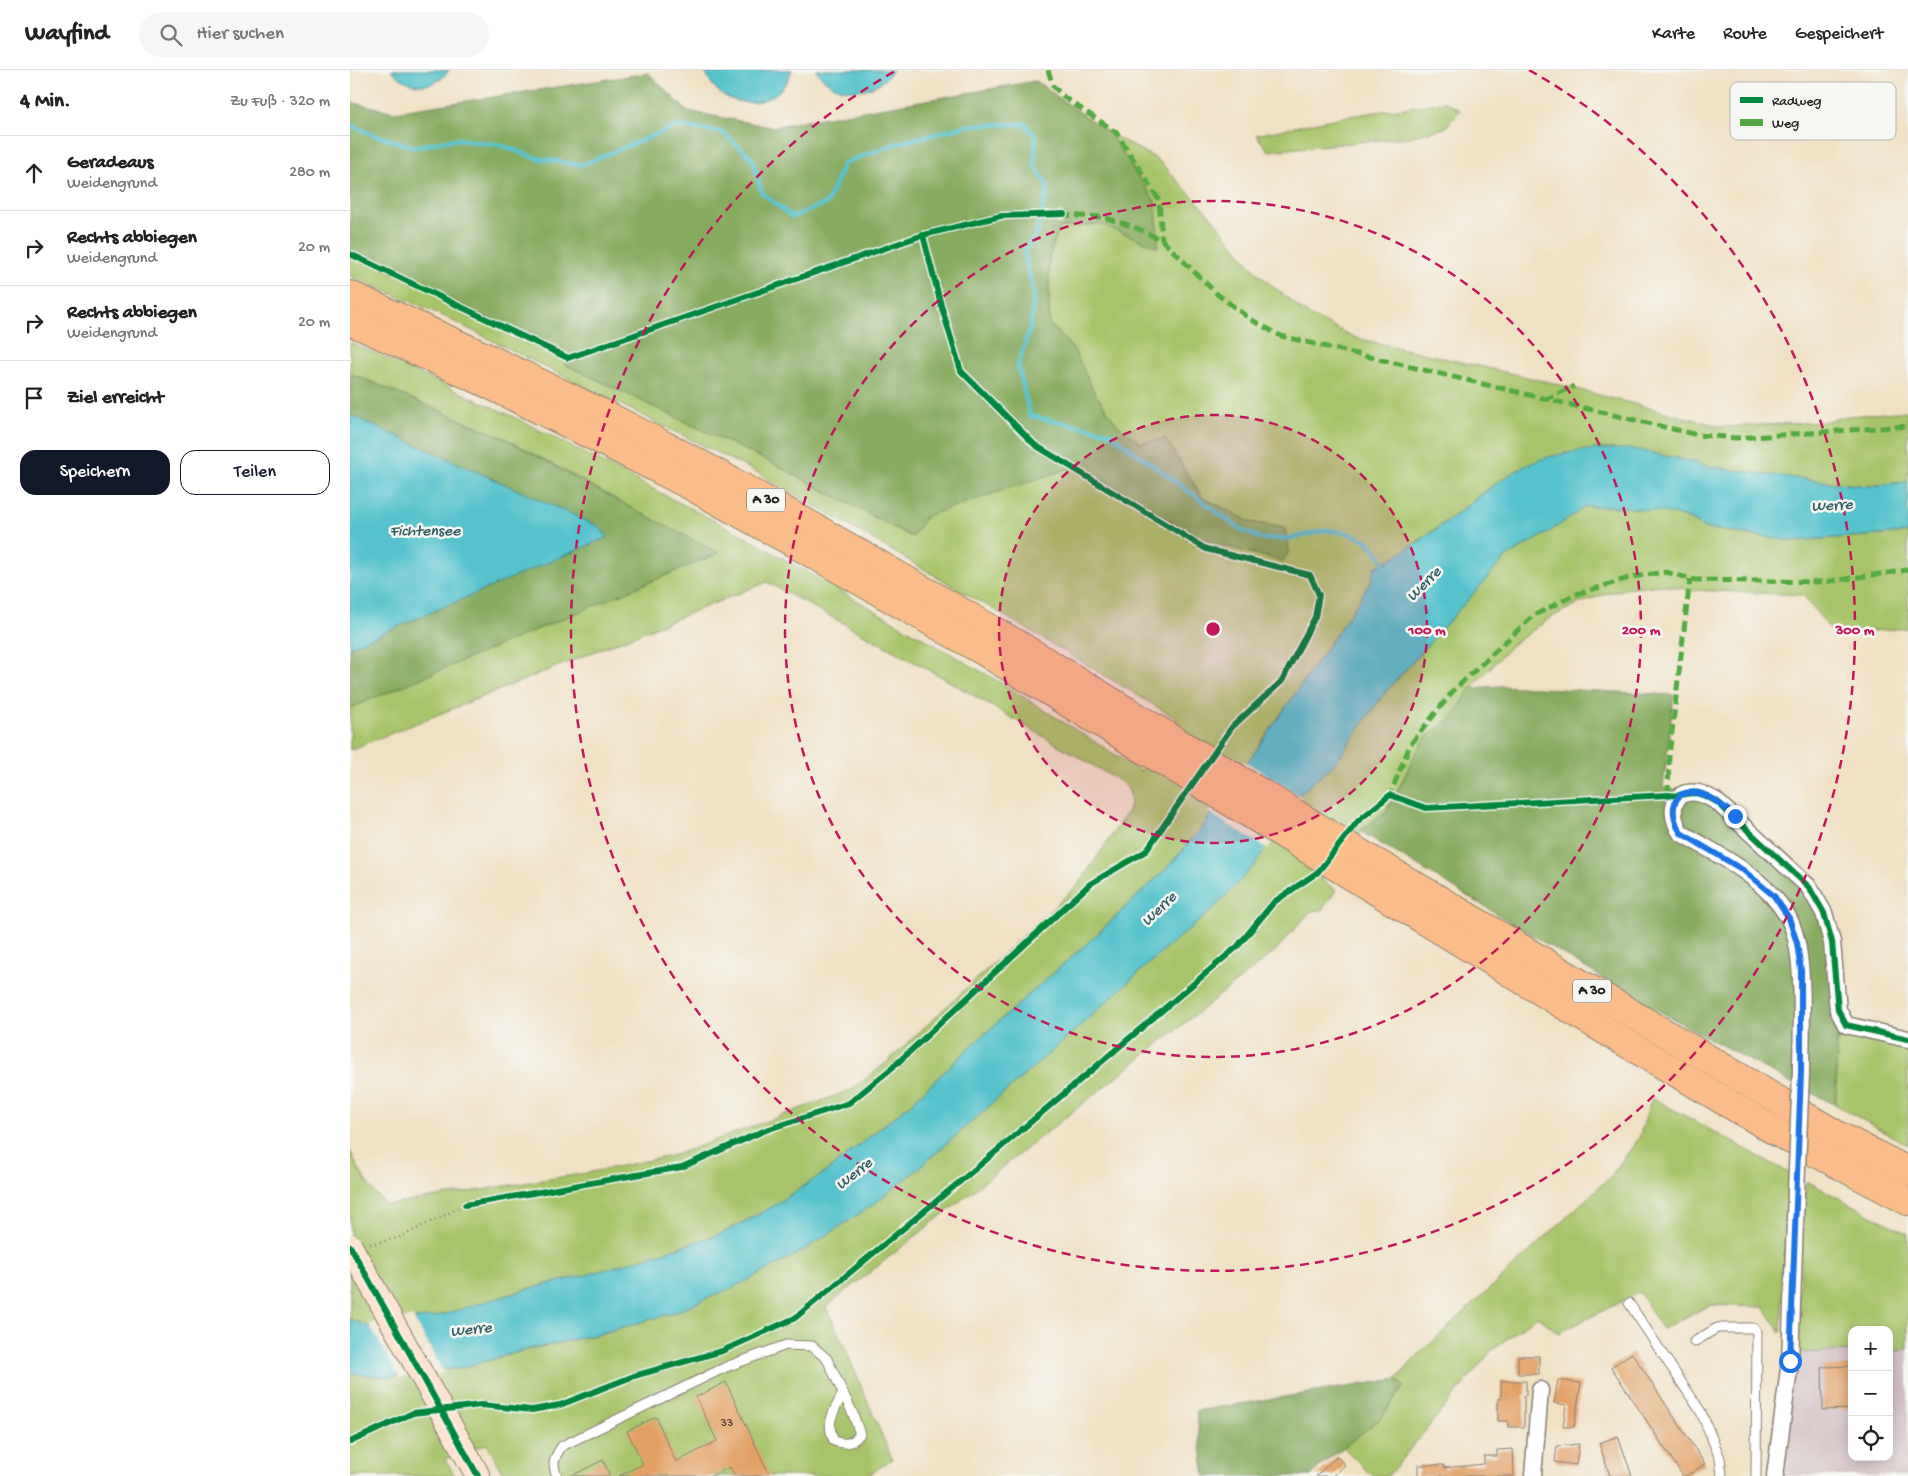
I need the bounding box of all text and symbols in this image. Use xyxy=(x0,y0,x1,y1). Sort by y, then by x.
search box xyxy=(139,12,489,57)
text: Wayfind xyxy=(25,20,109,49)
icon: search xyxy=(157,21,185,49)
text: Hier suchen xyxy=(197,23,284,46)
text: Karte xyxy=(1652,24,1695,45)
text: Route xyxy=(1723,24,1767,45)
text: Gespeichert xyxy=(1795,24,1883,45)
legend xyxy=(1730,82,1896,140)
text: 4 Min. xyxy=(20,90,71,115)
text: Zu Fuß · 320 m xyxy=(230,93,330,112)
text: Radweg xyxy=(1772,94,1821,111)
text: Weg xyxy=(1772,116,1799,133)
text: Geradeaus xyxy=(67,152,153,175)
icon: ahead xyxy=(20,159,48,187)
text: 280 m xyxy=(289,164,330,183)
text: Weidengrund xyxy=(67,175,157,194)
text: Rechts abbiegen xyxy=(67,227,197,250)
icon: right xyxy=(20,234,48,262)
text: 20 m xyxy=(298,239,330,258)
text: Weidengrund xyxy=(67,250,157,269)
text: Rechts abbiegen xyxy=(67,302,197,325)
icon: right xyxy=(20,309,48,337)
text: 20 m xyxy=(298,314,330,333)
text: Weidengrund xyxy=(67,325,157,344)
icon: arrive xyxy=(20,384,48,412)
text: Ziel erreicht xyxy=(67,387,164,410)
button: Speichern xyxy=(20,450,170,495)
button: Teilen xyxy=(180,450,330,495)
road number: A 30 xyxy=(747,488,785,512)
water label: Werre xyxy=(1811,496,1854,518)
water label: Fichtensee xyxy=(390,523,461,542)
water label: Werre xyxy=(1404,563,1447,606)
centre of rings xyxy=(1204,620,1222,638)
text: 100 m xyxy=(1407,622,1446,640)
text: 200 m xyxy=(1622,622,1661,640)
text: 300 m xyxy=(1834,622,1875,640)
route end xyxy=(1724,805,1747,828)
water label: Werre xyxy=(1138,888,1182,931)
road number: A 30 xyxy=(1573,979,1611,1002)
water label: Werre xyxy=(833,1154,878,1195)
water label: Werre xyxy=(449,1319,493,1343)
map controls xyxy=(1848,1326,1893,1461)
button: + xyxy=(1848,1326,1893,1371)
route start xyxy=(1779,1350,1802,1373)
button: − xyxy=(1848,1371,1893,1416)
button: locate xyxy=(1848,1416,1893,1461)
house number: 33 xyxy=(720,1417,733,1431)

